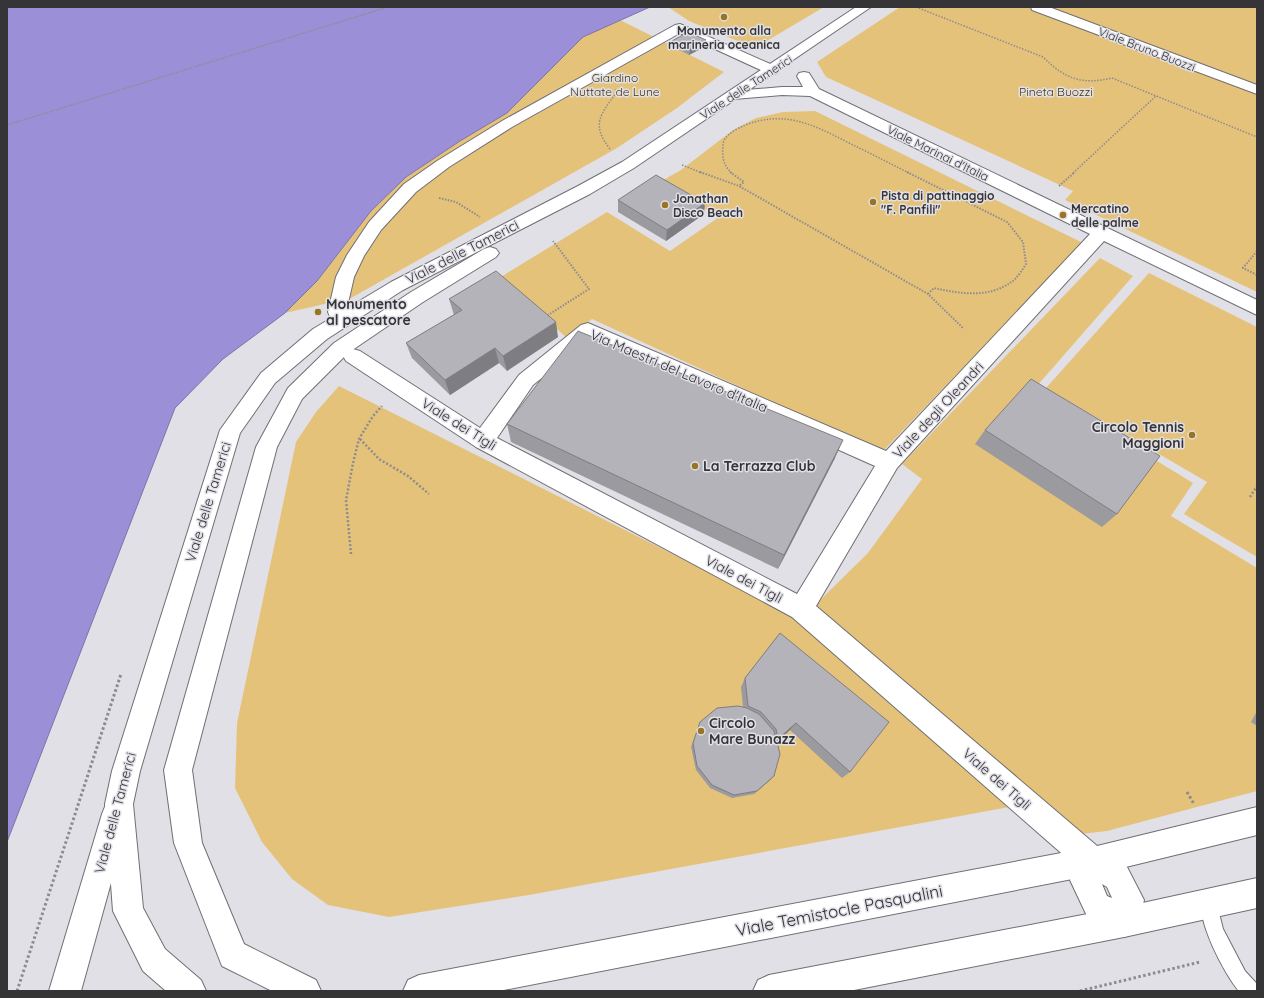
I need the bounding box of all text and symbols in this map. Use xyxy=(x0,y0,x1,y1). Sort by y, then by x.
marker: Monumento alla marineria oceanica xyxy=(719,12,729,22)
place label: Monumento alla marineria oceanica xyxy=(668,23,780,52)
street label: Viale Bruno Buozzi xyxy=(1096,24,1198,74)
street label: Viale delle Tamerici xyxy=(697,52,795,122)
park label: Giardino Nuttate de Lune xyxy=(570,70,660,99)
park label: Pineta Buozzi xyxy=(1019,84,1093,99)
street label: Viale Marinai d'Italia xyxy=(885,122,991,184)
place label: Pista di pattinaggio "F. Panfili" xyxy=(881,188,995,217)
place label: Jonathan Disco Beach xyxy=(673,191,743,220)
marker: Pista di pattinaggio "F. Panfili" xyxy=(868,197,878,207)
marker: Jonathan Disco Beach xyxy=(660,200,670,210)
place label: Mercatino delle palme xyxy=(1071,201,1139,230)
marker: Mercatino delle palme xyxy=(1058,210,1068,220)
street label: Viale delle Tamerici xyxy=(402,216,522,288)
place label: Monumento al pescatore xyxy=(326,295,411,329)
marker: Monumento al pescatore xyxy=(313,307,323,317)
street label: Via Maestri del Lavoro d'Italia xyxy=(588,325,770,417)
street label: Viale degli Oleandri xyxy=(888,358,988,462)
street label: Viale dei Tigli xyxy=(418,394,500,454)
place label: Circolo Tennis Maggioni xyxy=(1092,418,1184,452)
marker: Circolo Tennis Maggioni xyxy=(1187,430,1197,440)
street label: Viale delle Tamerici xyxy=(181,440,235,564)
place label: La Terrazza Club xyxy=(703,457,816,475)
marker: La Terrazza Club xyxy=(690,461,700,471)
street label: Viale dei Tigli xyxy=(702,551,786,607)
place label: Circolo Mare Bunazz xyxy=(709,714,796,748)
marker: Circolo Mare Bunazz xyxy=(696,726,706,736)
street label: Viale dei Tigli xyxy=(959,744,1035,814)
street label: Viale delle Tamerici xyxy=(90,750,140,876)
street label: Viale Temistocle Pasqualini xyxy=(734,880,944,940)

